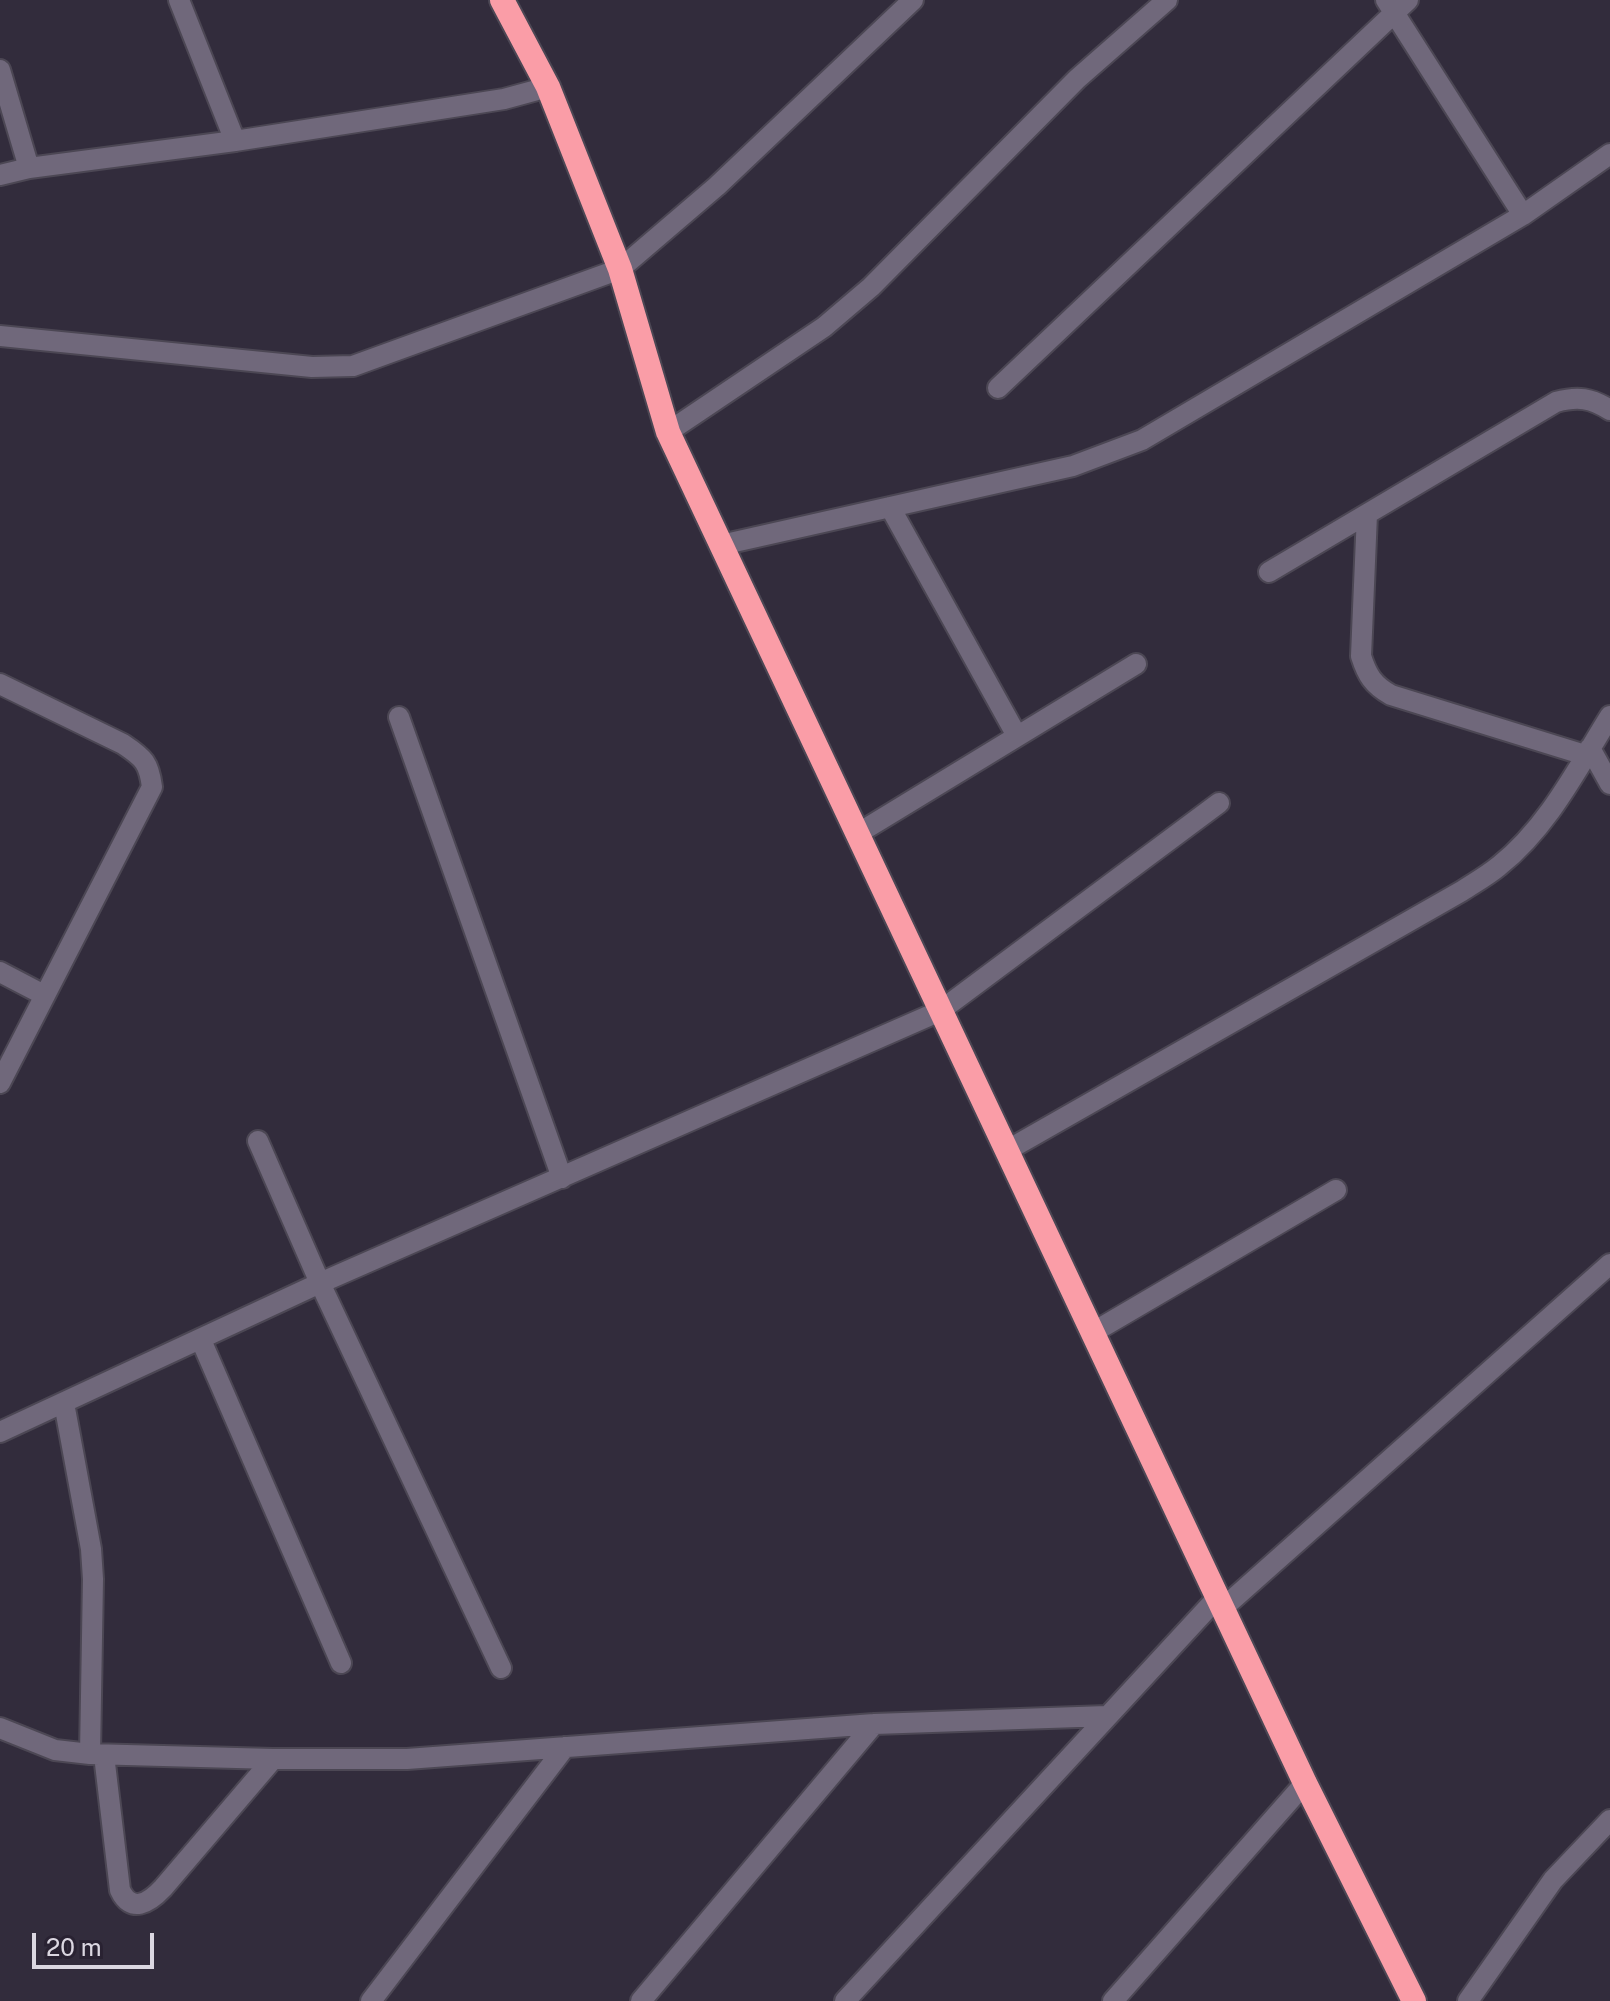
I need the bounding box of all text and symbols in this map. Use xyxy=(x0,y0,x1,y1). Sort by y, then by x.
scale bar xyxy=(36,1917,158,1967)
text: 20 m xyxy=(46,1933,102,1961)

